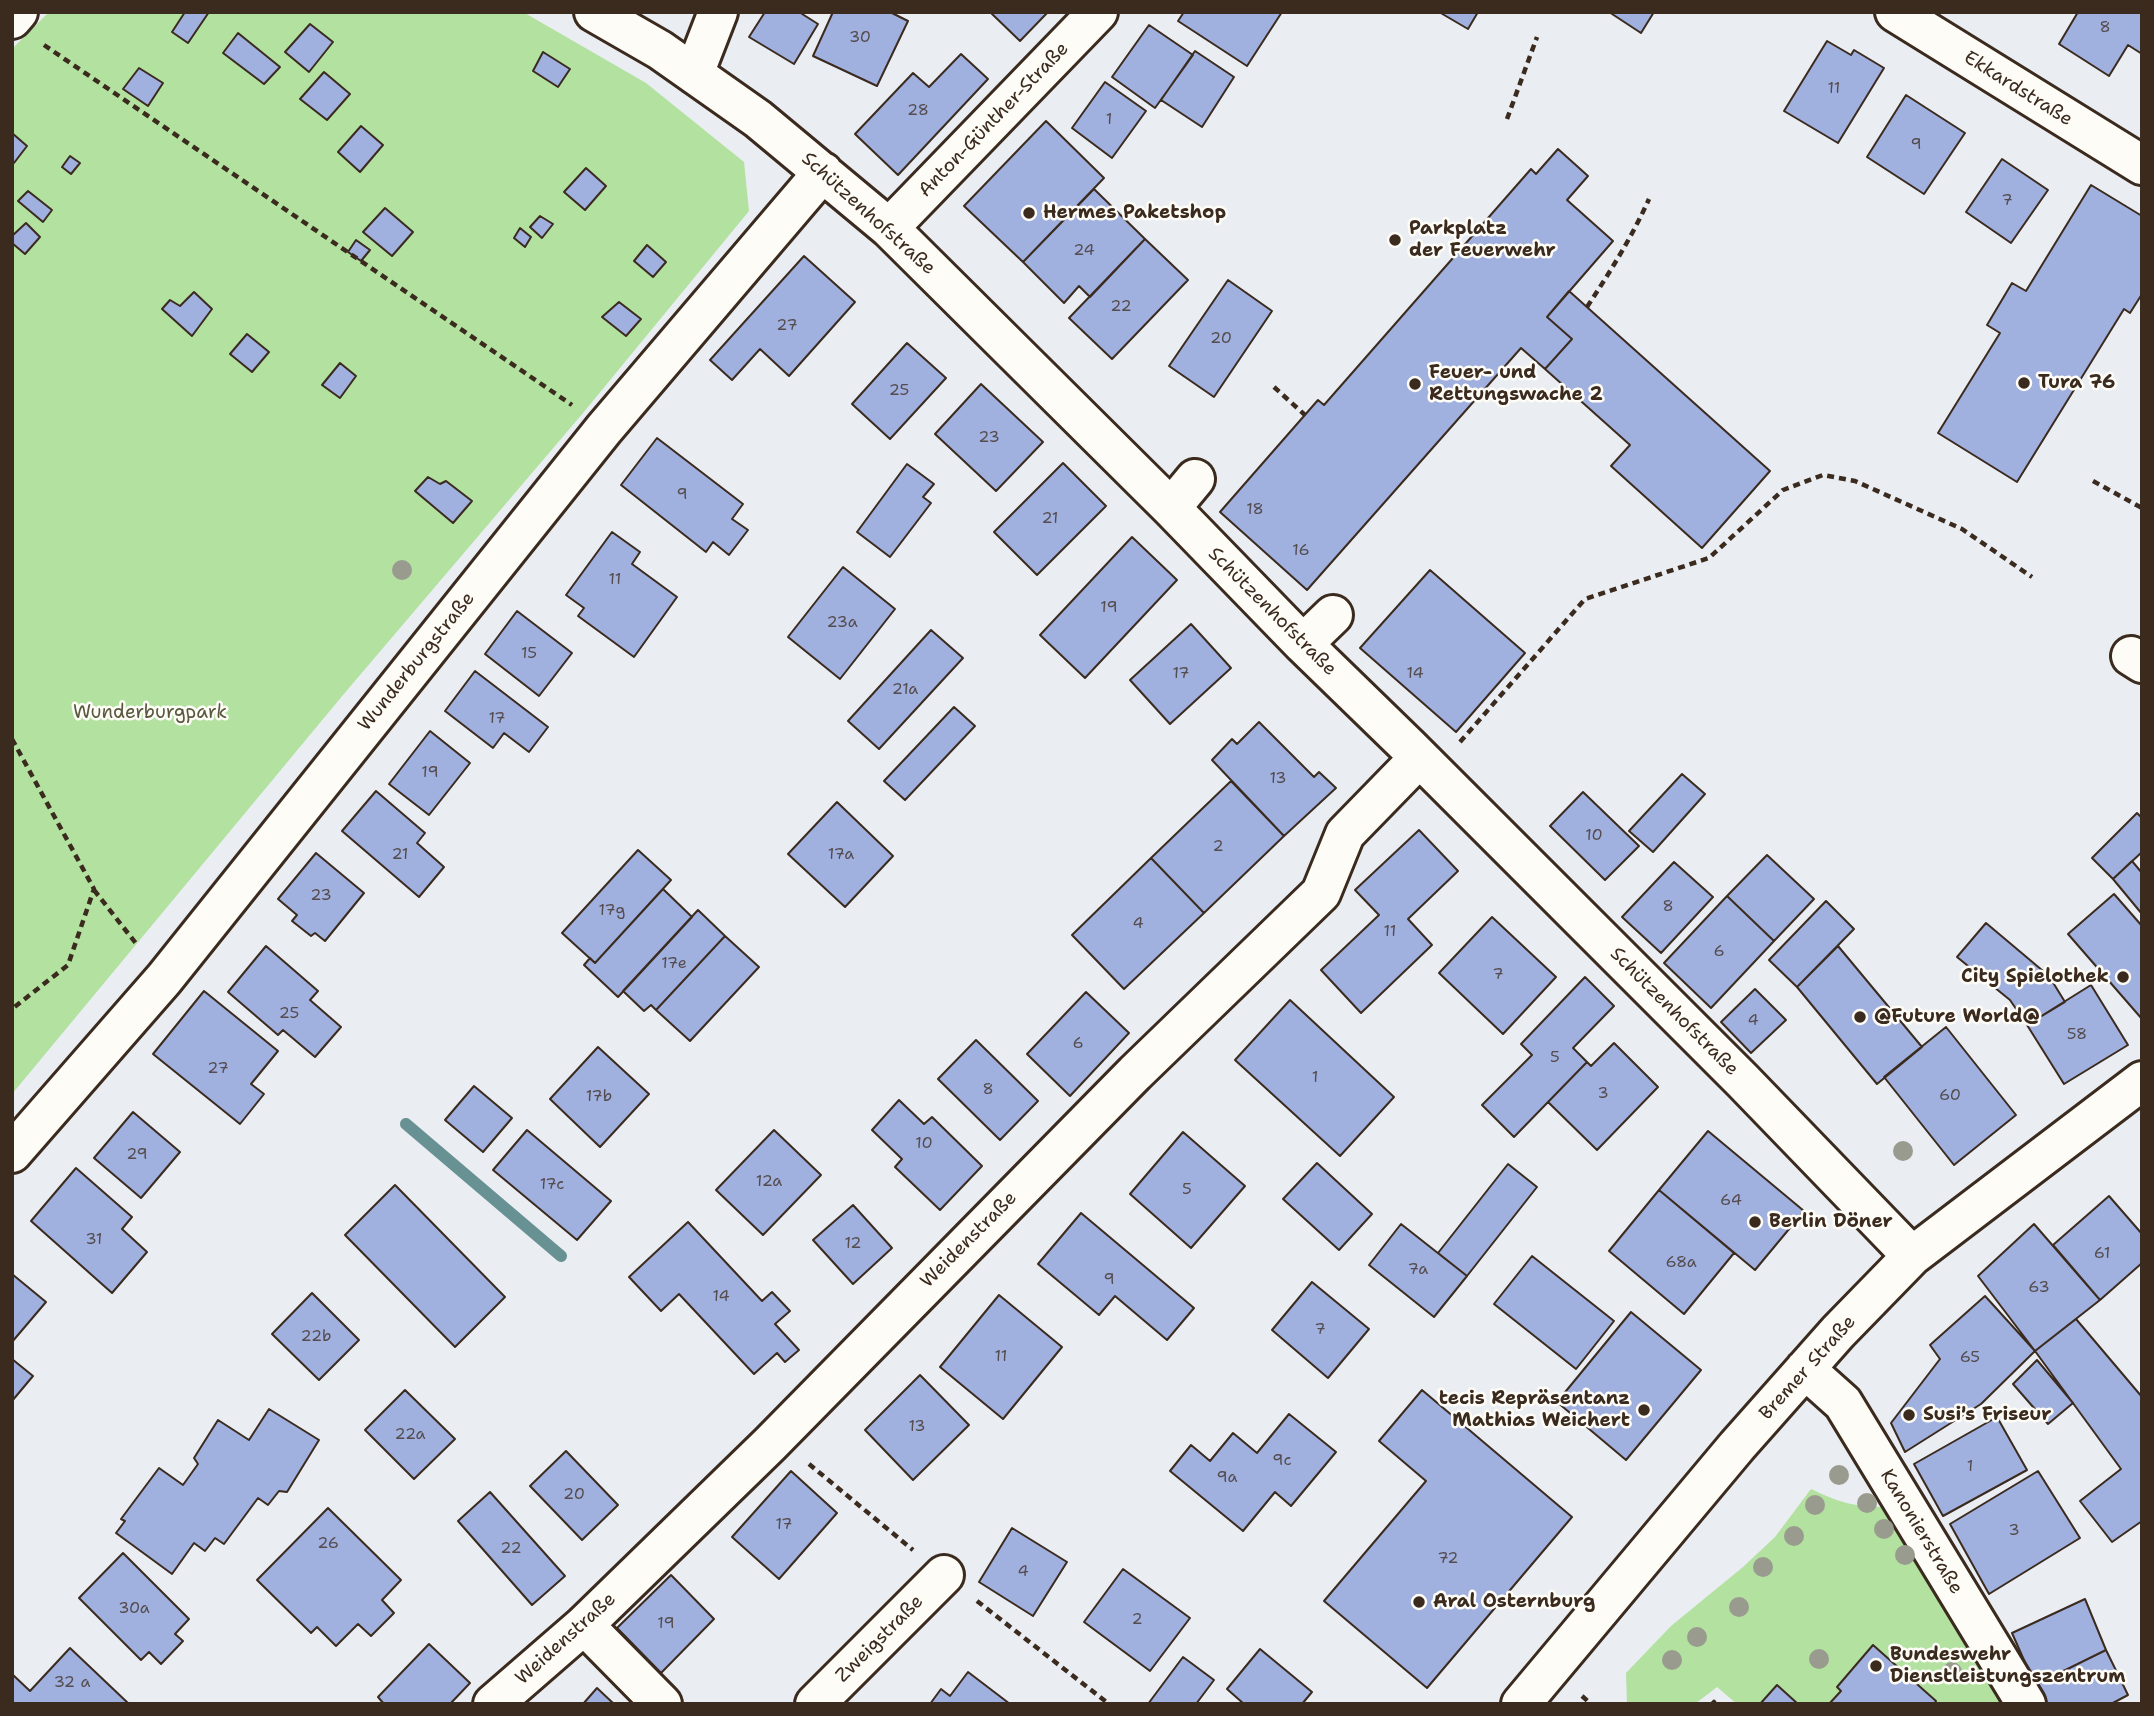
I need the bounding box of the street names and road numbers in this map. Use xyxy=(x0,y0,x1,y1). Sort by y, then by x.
street label: Anton-Günther-Straße xyxy=(914,38,1074,202)
street label: Ekkardstraße xyxy=(1959,47,2077,131)
street label: Schützenhofstraße xyxy=(796,148,940,280)
street label: Schützenhofstraße xyxy=(1203,543,1341,681)
street label: Wunderburgstraße xyxy=(354,588,480,736)
street label: Schützenhofstraße xyxy=(1605,943,1743,1081)
street label: Weidenstraße xyxy=(916,1187,1022,1293)
street label: Bremer Straße xyxy=(1755,1311,1861,1425)
street label: Kanonierstraße xyxy=(1875,1465,1967,1599)
street label: Weidenstraße xyxy=(511,1588,621,1690)
street label: Zweigstraße xyxy=(831,1590,929,1688)

